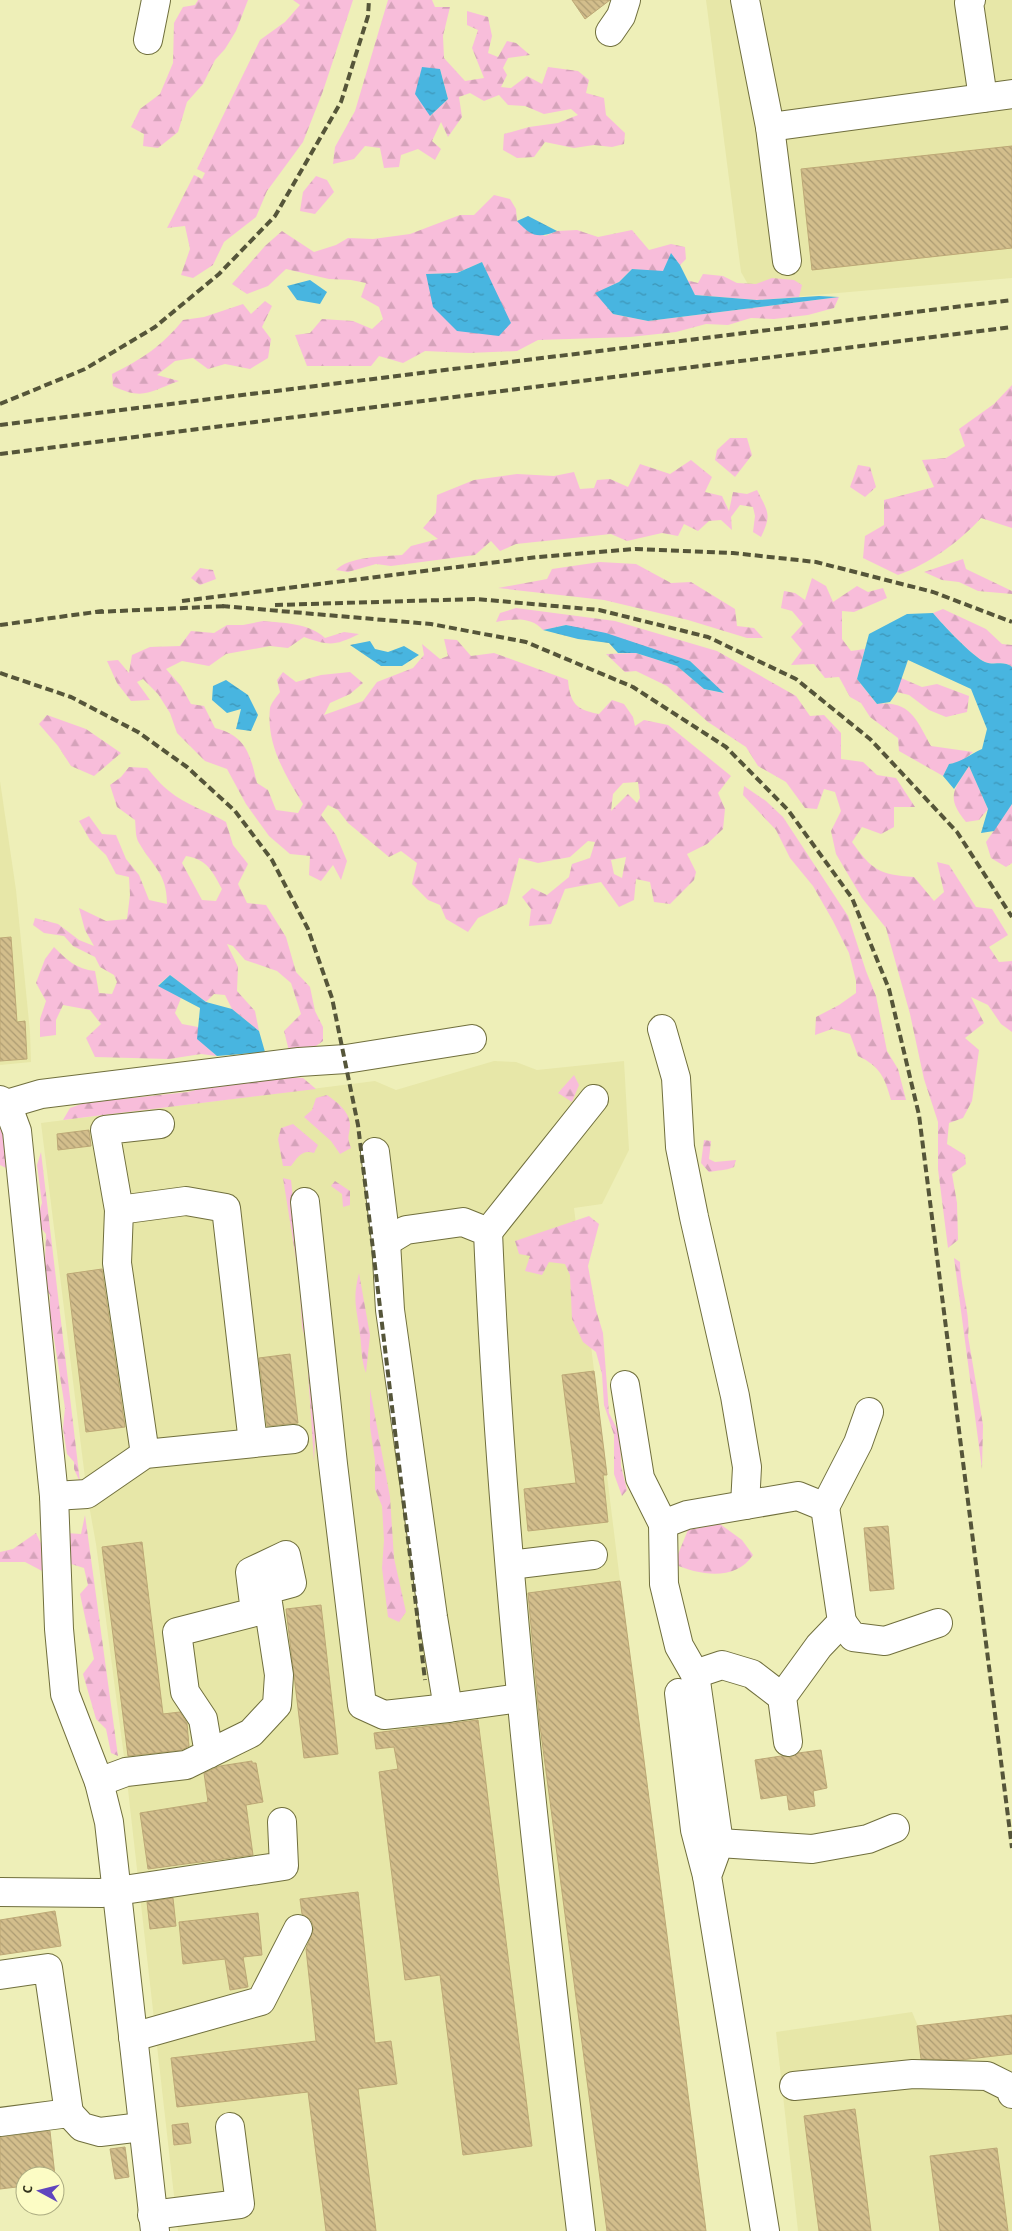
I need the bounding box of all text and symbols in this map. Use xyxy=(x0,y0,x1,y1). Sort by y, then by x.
north arrow xyxy=(15,2166,65,2216)
text: С xyxy=(21,2185,36,2194)

